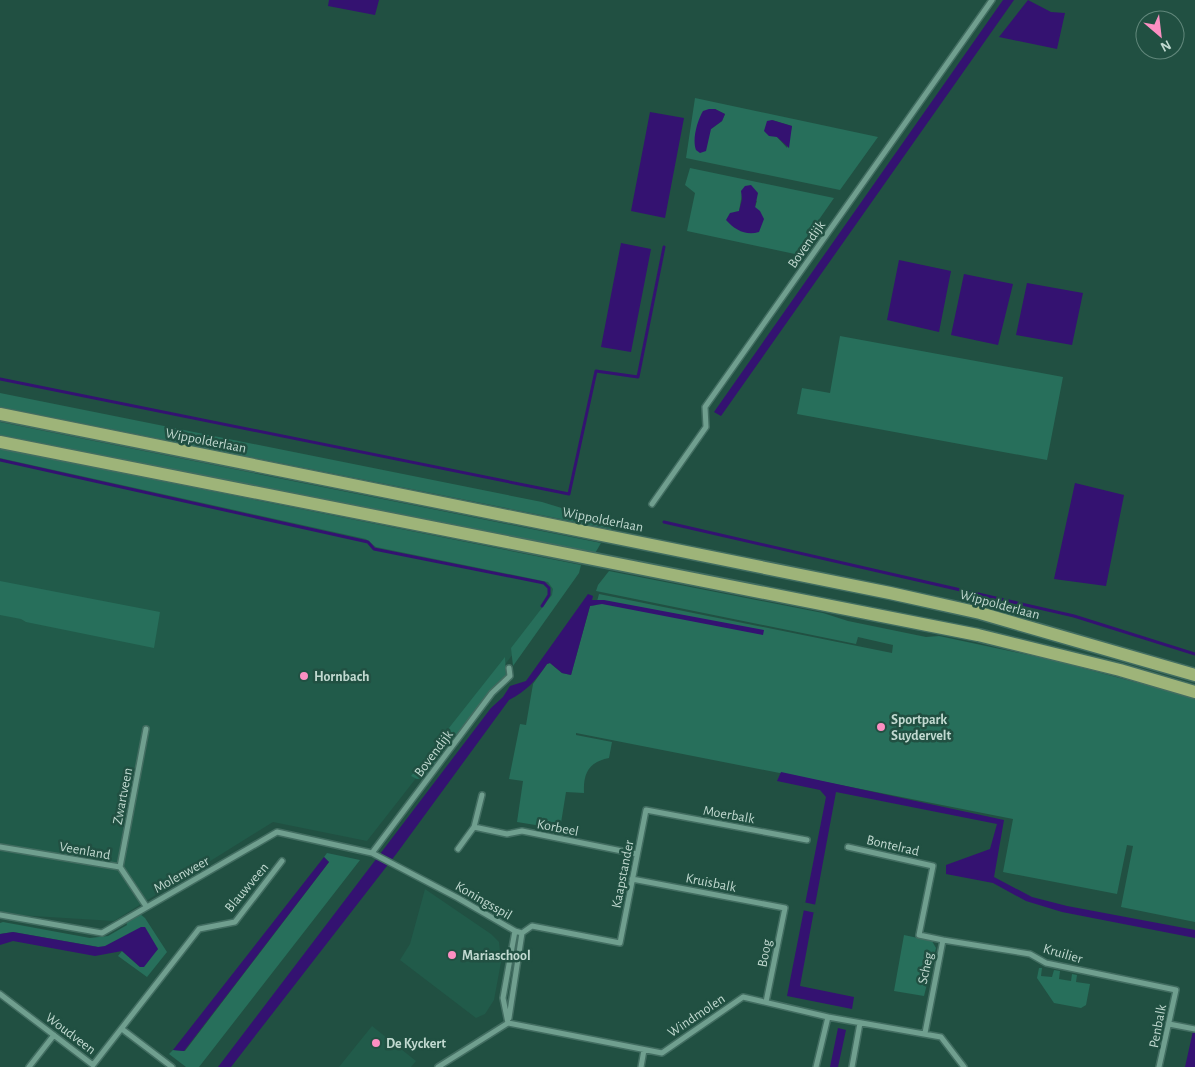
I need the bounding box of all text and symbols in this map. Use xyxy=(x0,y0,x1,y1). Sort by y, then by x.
north arrow xyxy=(1135,10,1185,60)
text: N xyxy=(1158,37,1173,54)
street label: Bovendijk xyxy=(786,218,828,271)
street label: Wippolderlaan xyxy=(164,426,247,456)
street label: Wippolderlaan xyxy=(561,505,644,535)
street label: Wippolderlaan xyxy=(958,588,1041,622)
marker: Hornbach xyxy=(298,670,310,682)
place label: Hornbach xyxy=(314,670,369,684)
place label: Sportpark Suydervelt xyxy=(891,713,951,743)
marker: Sportpark Suydervelt xyxy=(875,721,887,733)
street label: Bovendijk xyxy=(412,727,456,779)
street label: Zwartveen xyxy=(111,767,135,826)
street label: Moerbalk xyxy=(702,804,756,827)
street label: Korbeel xyxy=(536,817,580,839)
street label: Bontelrad xyxy=(865,833,920,859)
street label: Kaapstander xyxy=(610,839,637,909)
street label: Veenland xyxy=(58,840,111,862)
street label: Molenweer xyxy=(151,854,212,896)
street label: Blauwveen xyxy=(222,860,271,915)
street label: Kruisbalk xyxy=(684,871,738,895)
street label: Koningsspil xyxy=(453,879,514,923)
street label: Boog xyxy=(755,938,775,968)
street label: Kruilier xyxy=(1041,942,1085,966)
marker: Mariaschool xyxy=(446,949,458,961)
place label: Mariaschool xyxy=(462,949,531,963)
street label: Scheg xyxy=(916,951,936,985)
street label: Windmolen xyxy=(665,992,728,1040)
street label: Penbalk xyxy=(1147,1003,1169,1049)
street label: Woudveen xyxy=(43,1010,98,1057)
marker: De Kyckert xyxy=(370,1037,382,1049)
place label: De Kyckert xyxy=(386,1037,446,1051)

